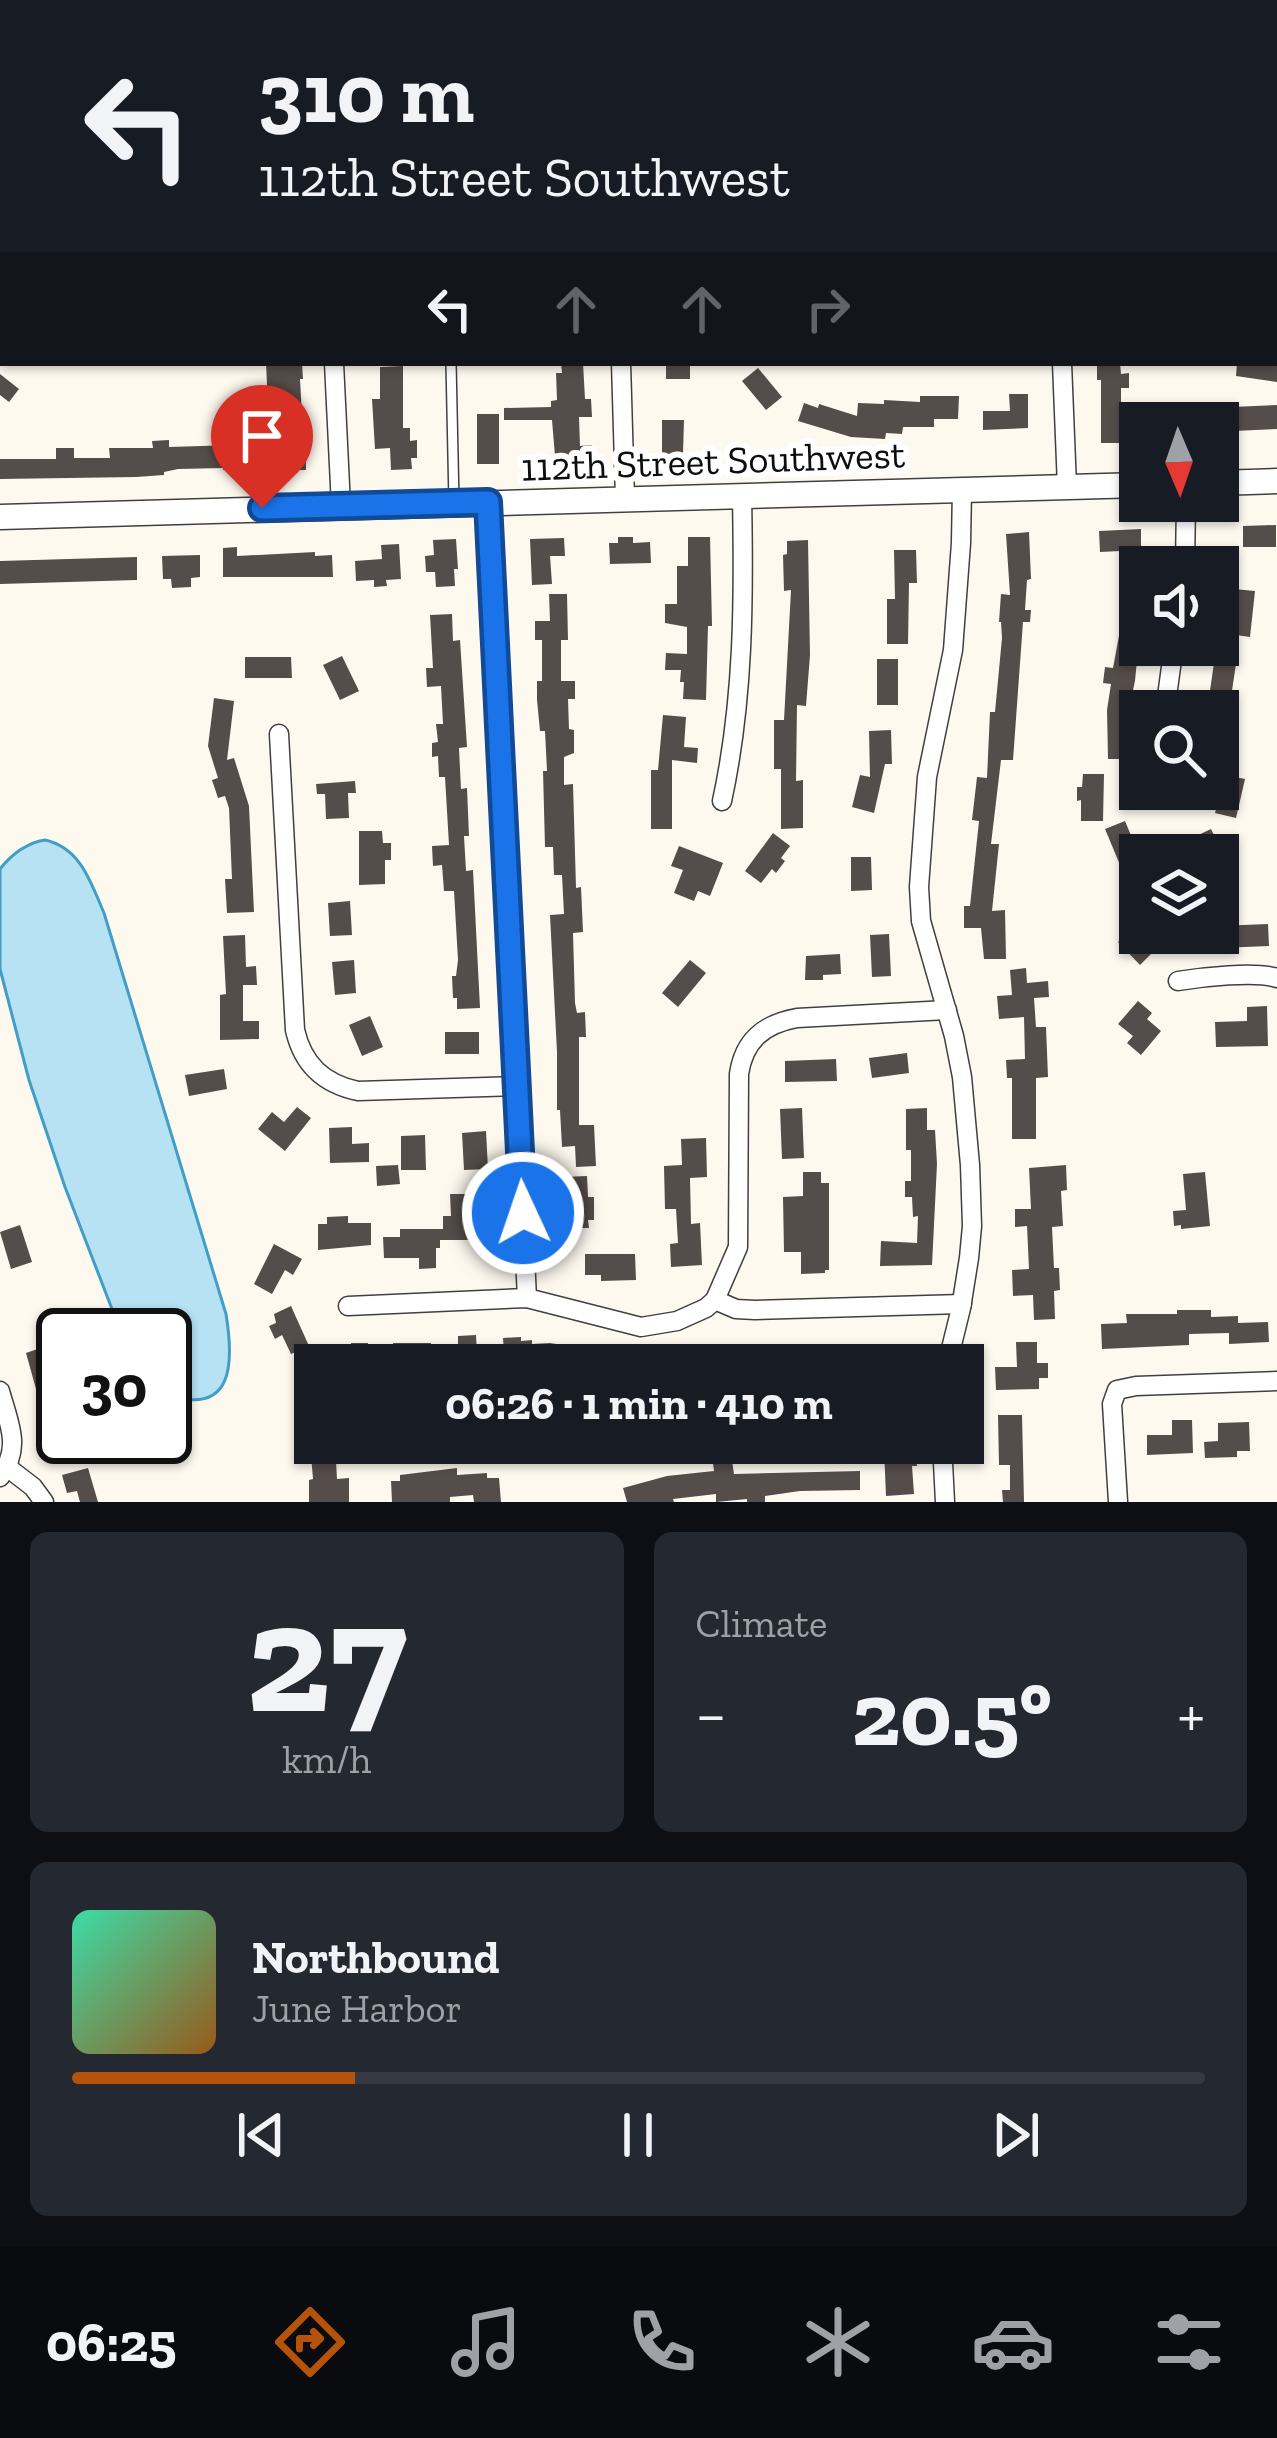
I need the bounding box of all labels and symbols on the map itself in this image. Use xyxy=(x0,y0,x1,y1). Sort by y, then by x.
pin xyxy=(211,385,313,508)
north arrow xyxy=(1119,402,1239,522)
street label: 112th Street Southwest xyxy=(520,430,906,491)
position arrow xyxy=(460,1150,586,1276)
speed limit sign: 30 xyxy=(36,1308,192,1464)

